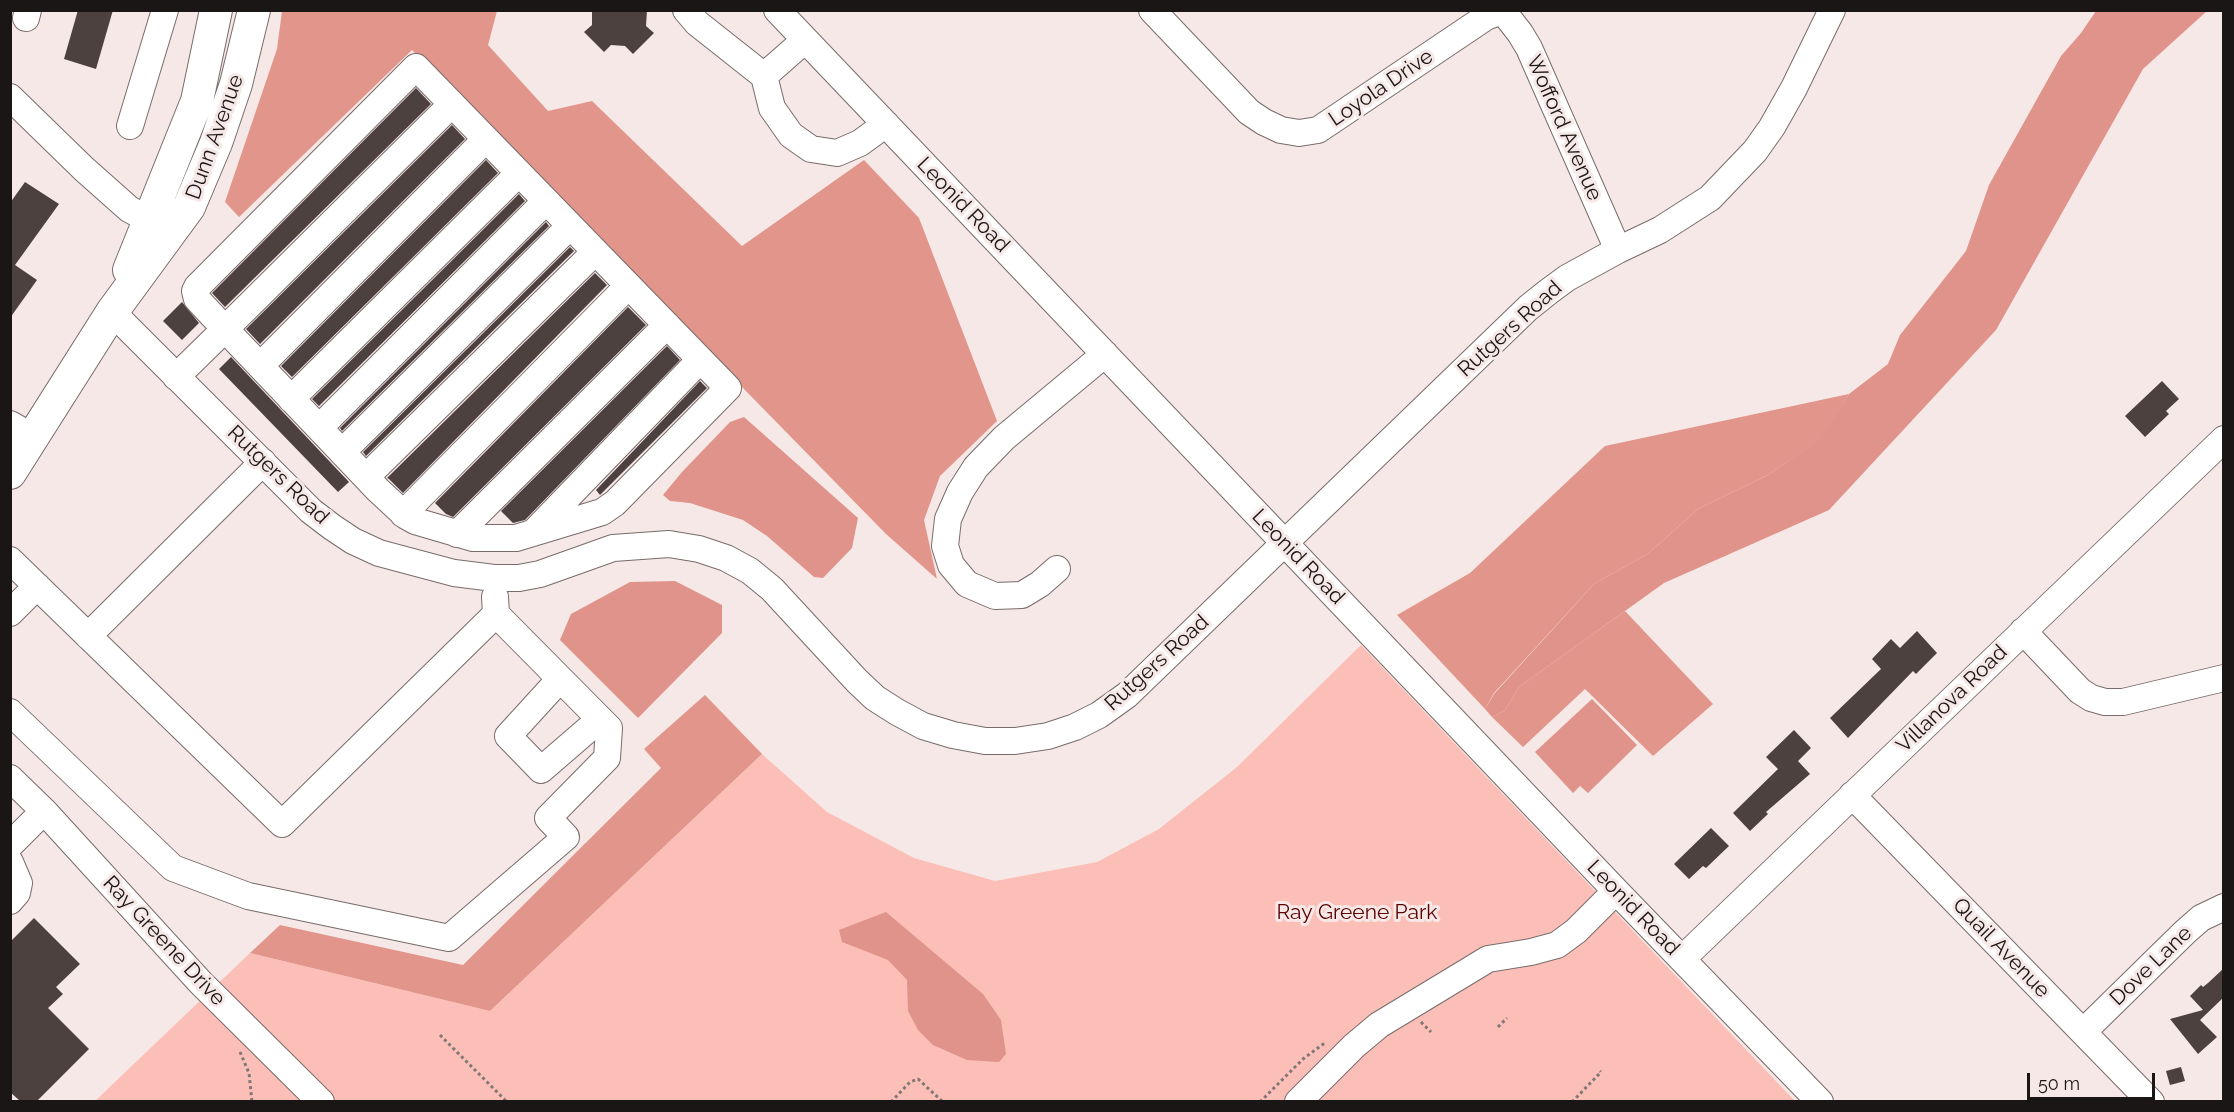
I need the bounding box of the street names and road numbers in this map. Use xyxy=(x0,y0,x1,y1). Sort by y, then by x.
street label: Loyola Drive xyxy=(1324,44,1438,132)
street label: Wofford Avenue xyxy=(1521,51,1607,205)
street label: Dunn Avenue xyxy=(181,71,249,203)
street label: Leonid Road xyxy=(911,152,1015,258)
street label: Rutgers Road xyxy=(1453,276,1567,382)
street label: Rutgers Road xyxy=(222,420,334,530)
street label: Leonid Road xyxy=(1246,504,1350,610)
street label: Rutgers Road xyxy=(1100,610,1214,716)
street label: Villanova Road xyxy=(1891,640,2013,758)
street label: Leonid Road xyxy=(1581,855,1685,961)
street label: Ray Greene Drive xyxy=(97,871,231,1011)
street label: Quail Avenue xyxy=(1947,893,2055,1003)
street label: Dove Lane xyxy=(2105,921,2197,1011)

